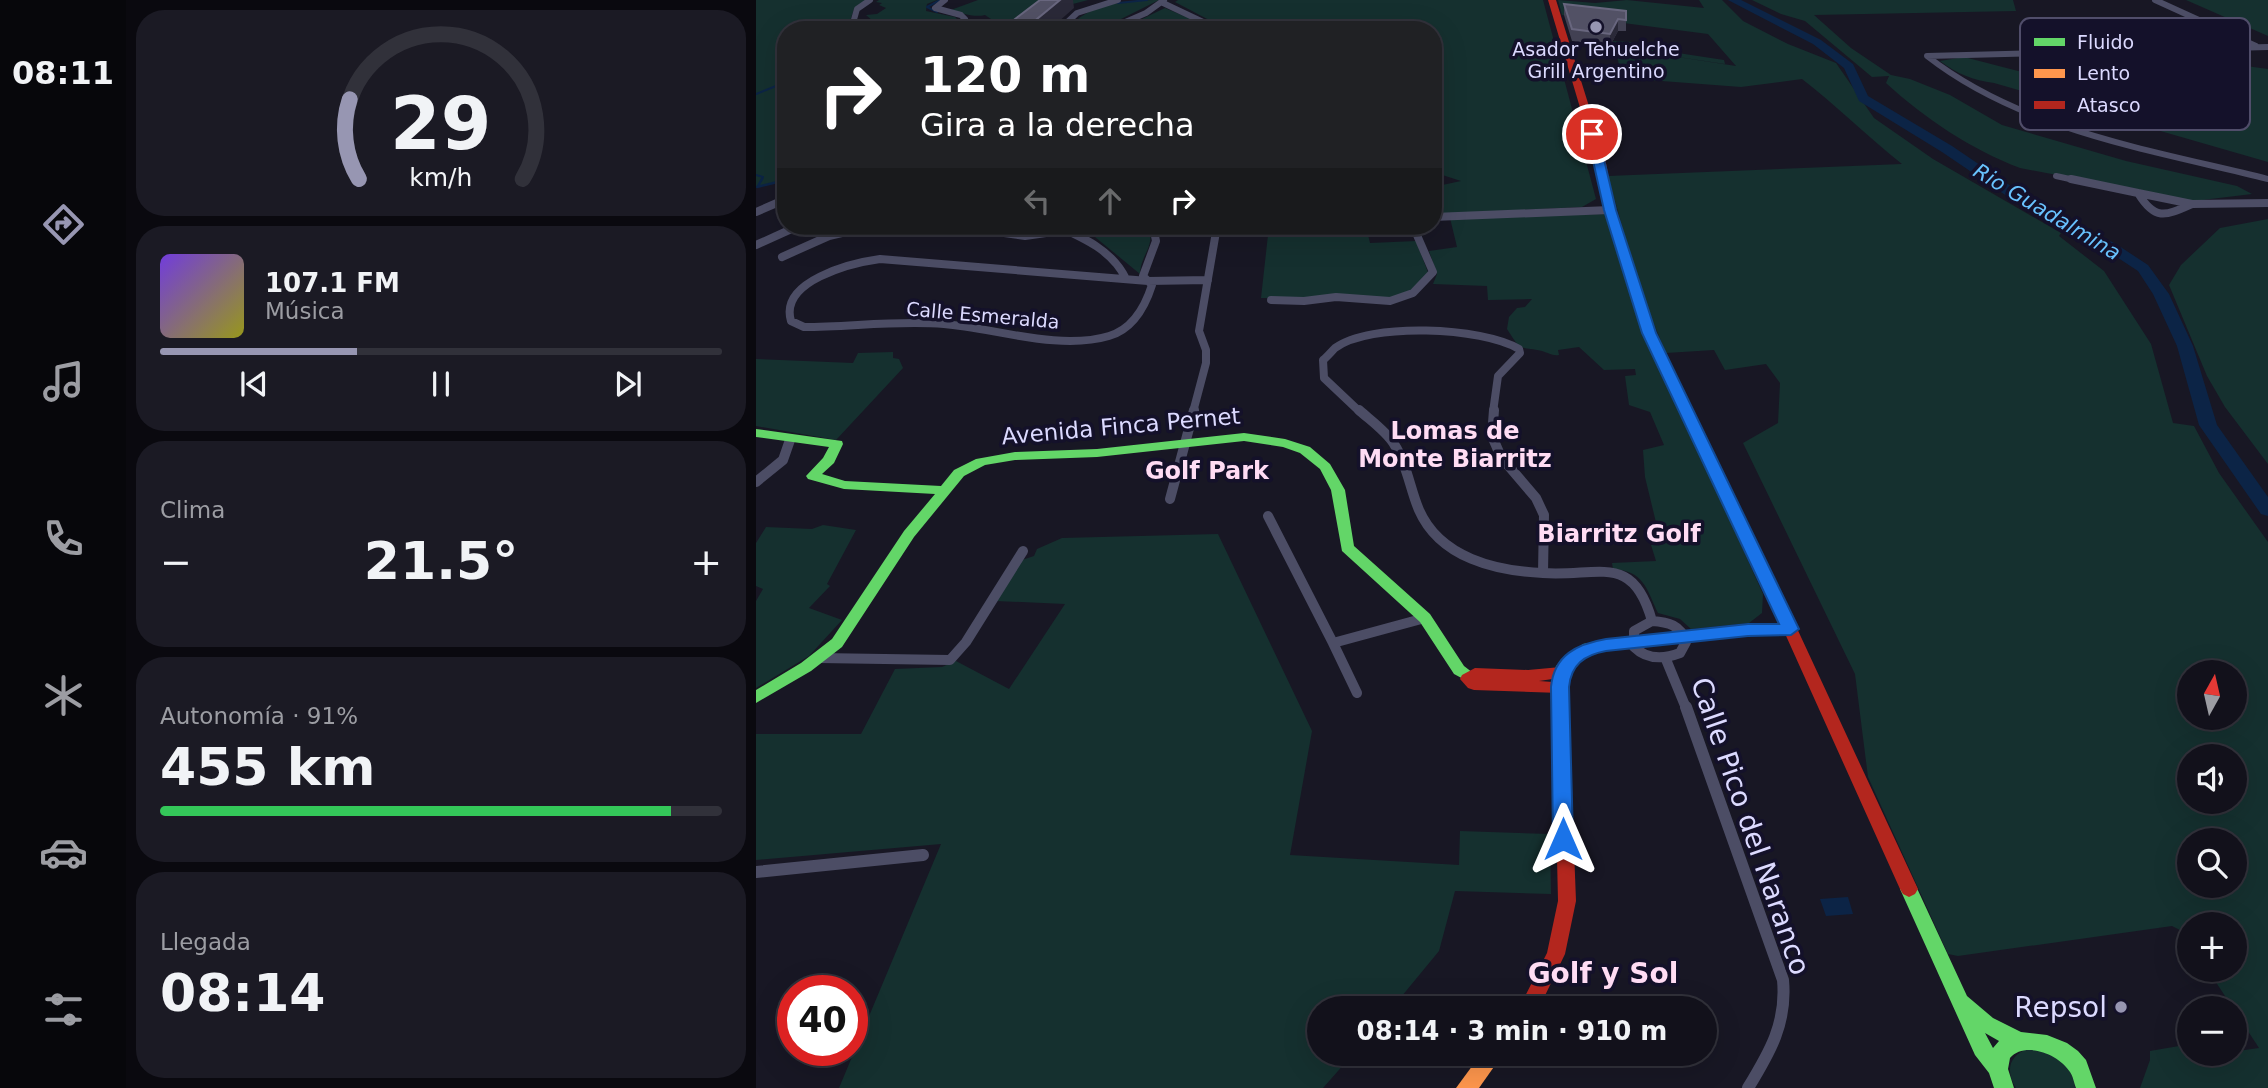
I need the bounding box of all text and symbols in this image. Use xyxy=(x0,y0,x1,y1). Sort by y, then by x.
legend xyxy=(2020,18,2250,130)
marker: Asador Tehuelche Grill Argentino xyxy=(1588,19,1604,35)
text: Fluido xyxy=(2077,31,2134,53)
place label: Asador Tehuelche Grill Argentino xyxy=(1512,38,1680,82)
text: 120 m xyxy=(920,47,1090,104)
icon: right xyxy=(805,49,896,140)
text: 08:11 xyxy=(12,54,114,92)
text: Lento xyxy=(2077,62,2130,84)
text: 29 xyxy=(390,81,492,166)
text: Atasco xyxy=(2077,94,2141,116)
pin xyxy=(1562,104,1622,164)
text: Gira a la derecha xyxy=(920,106,1195,144)
icon: arrive xyxy=(1573,115,1611,153)
water label: Rio Guadalmina xyxy=(1969,159,2125,265)
text: km/h xyxy=(409,163,473,192)
icon: left xyxy=(1018,182,1056,220)
icon: ahead xyxy=(1091,182,1129,220)
icon: right xyxy=(1164,182,1202,220)
icon: directions xyxy=(39,200,88,249)
text: 107.1 FM xyxy=(265,268,400,298)
street label: Calle Esmeralda xyxy=(905,297,1061,333)
text: Música xyxy=(265,298,345,324)
icon: music xyxy=(39,357,88,406)
icon: previous xyxy=(235,365,273,403)
icon: pause xyxy=(422,365,460,403)
icon: next xyxy=(609,365,647,403)
street label: Avenida Finca Pernet xyxy=(1000,403,1242,449)
district label: Lomas de Monte Biarritz xyxy=(1358,417,1552,473)
district label: Golf Park xyxy=(1145,457,1270,485)
text: Clima xyxy=(160,497,225,523)
icon: phone xyxy=(39,514,88,563)
district label: Biarritz Golf xyxy=(1537,520,1701,548)
text: 21.5° xyxy=(364,531,518,591)
text: − xyxy=(160,540,192,584)
text: + xyxy=(690,540,722,584)
north arrow xyxy=(2177,660,2247,730)
map controls xyxy=(2177,660,2247,1066)
icon: climate xyxy=(39,671,88,720)
street label: Calle Pico del Naranco xyxy=(1684,673,1817,979)
text: Autonomía · 91% xyxy=(160,703,358,729)
text: 455 km xyxy=(160,737,375,797)
button: sound xyxy=(2177,744,2247,814)
position arrow xyxy=(1526,802,1600,876)
icon: car xyxy=(39,828,88,877)
button: search xyxy=(2177,828,2247,898)
button: + xyxy=(2177,912,2247,982)
text: Llegada xyxy=(160,929,251,955)
district label: Golf y Sol xyxy=(1528,957,1678,990)
text: 08:14 xyxy=(160,963,326,1023)
speed limit sign: 40 xyxy=(777,975,868,1066)
icon: filters xyxy=(39,985,88,1034)
place label: Repsol xyxy=(2014,991,2107,1024)
button: − xyxy=(2177,996,2247,1066)
marker: Repsol xyxy=(2113,999,2129,1015)
text: 08:14 · 3 min · 910 m xyxy=(1357,1016,1667,1046)

